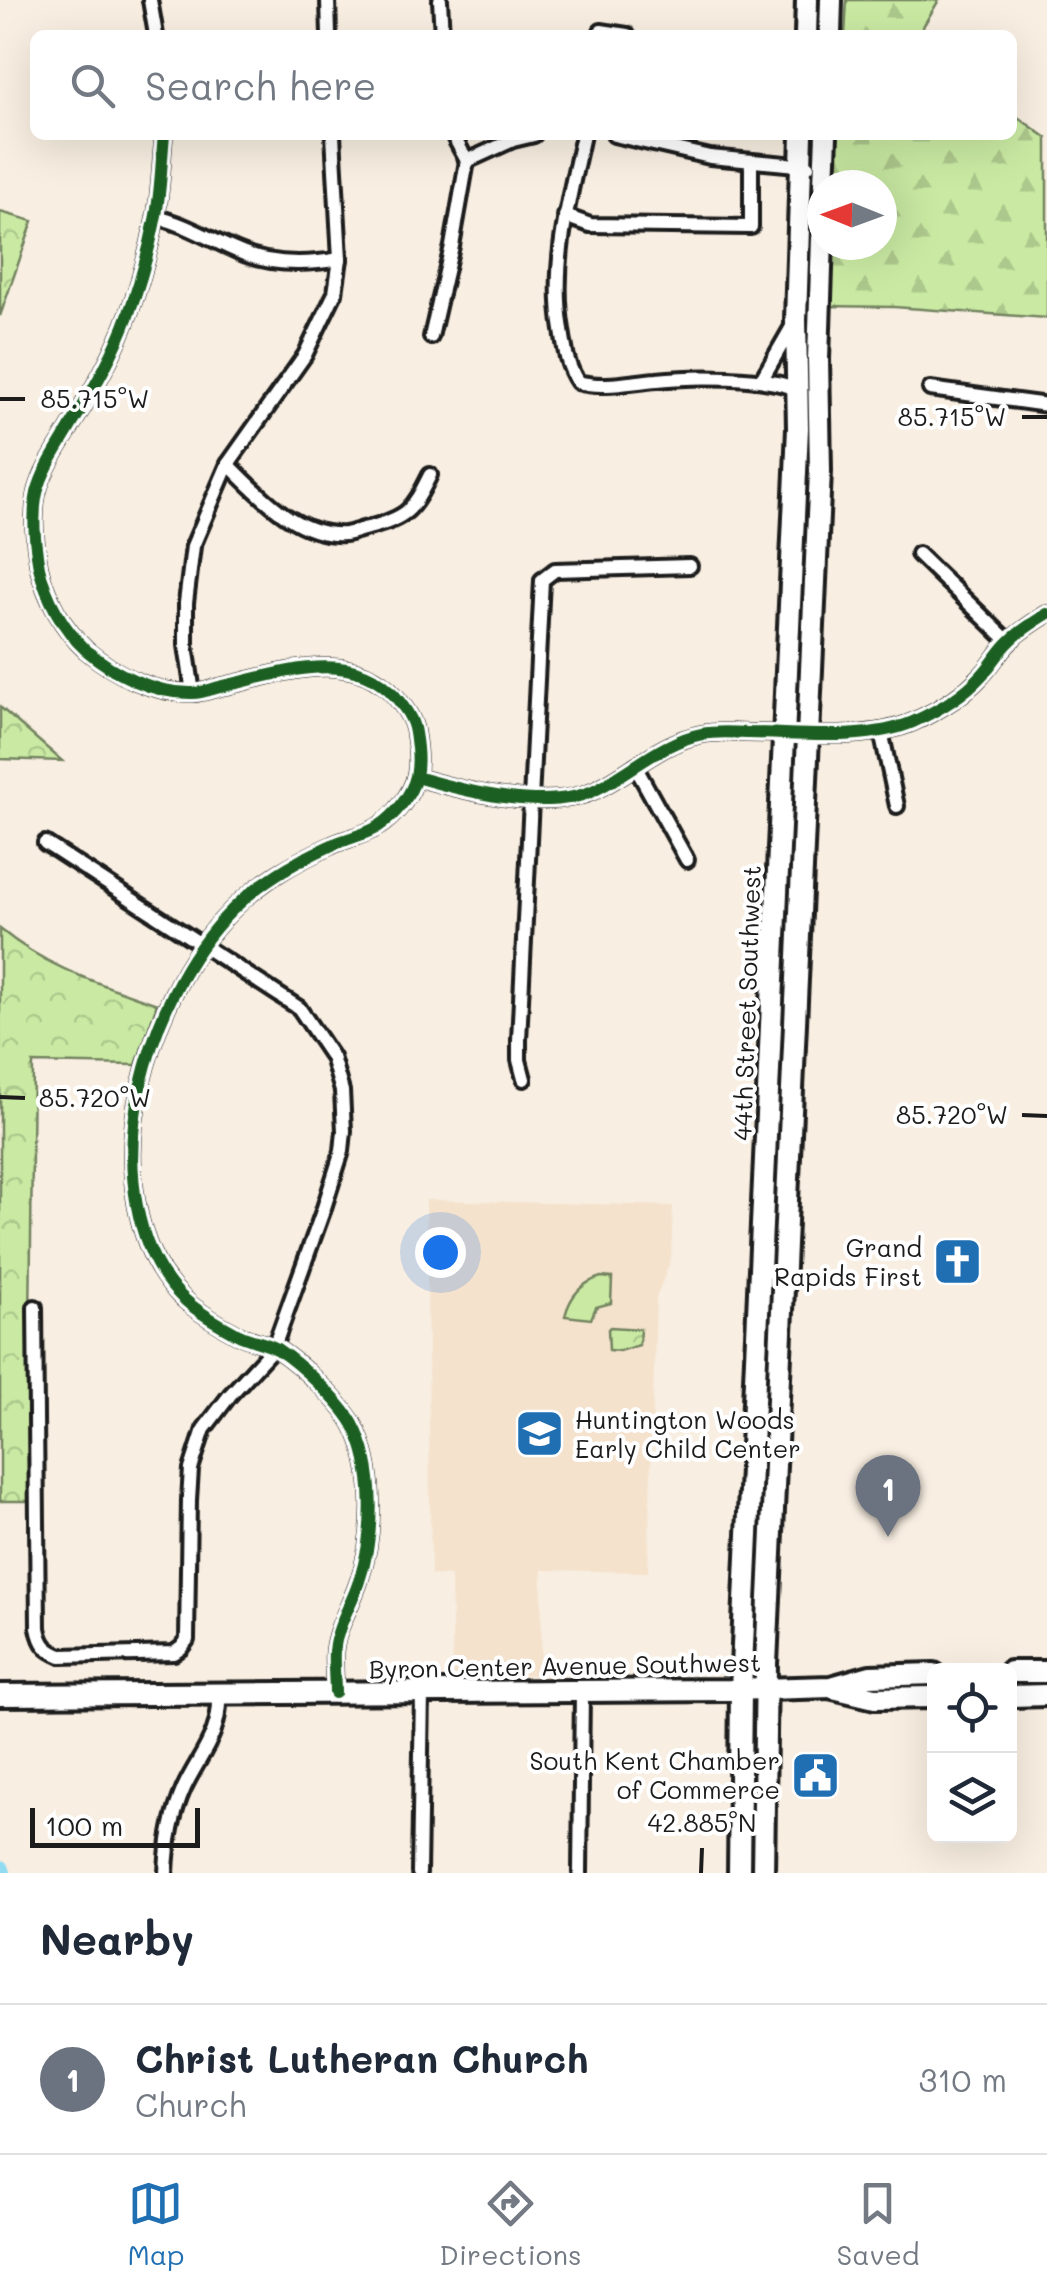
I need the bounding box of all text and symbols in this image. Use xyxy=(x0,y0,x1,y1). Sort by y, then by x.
search box xyxy=(30,30,1017,140)
icon: search xyxy=(65,58,120,113)
text: Search here xyxy=(145,60,376,110)
north arrow xyxy=(807,170,897,260)
text: 85.715°W xyxy=(41,382,149,414)
text: 85.715°W xyxy=(898,400,1006,432)
street label: 44th Street Southwest xyxy=(725,865,767,1141)
text: 85.720°W xyxy=(39,1081,151,1113)
text: 85.720°W xyxy=(896,1098,1008,1130)
your location xyxy=(415,1227,466,1278)
place label: Grand Rapids First xyxy=(774,1231,922,1292)
church icon: Grand Rapids First xyxy=(931,1236,983,1288)
place label: Huntington Woods Early Child Center xyxy=(575,1403,801,1465)
school or university icon: Huntington Woods Early Child Center xyxy=(514,1408,566,1460)
pin: 1 xyxy=(856,1454,920,1537)
street label: Byron Center Avenue Southwest xyxy=(369,1646,761,1685)
map controls xyxy=(927,1663,1017,1843)
button: locate xyxy=(927,1663,1017,1753)
place label: South Kent Chamber of Commerce xyxy=(529,1744,780,1805)
public building icon: South Kent Chamber of Commerce xyxy=(789,1749,841,1801)
button: layers xyxy=(927,1753,1017,1843)
scale bar xyxy=(30,1803,200,1848)
text: 42.885°N xyxy=(648,1806,756,1838)
text: 100 m xyxy=(45,1807,123,1843)
text: Nearby xyxy=(40,1911,194,1966)
text: Christ Lutheran Church xyxy=(135,2033,588,2083)
text: 1 xyxy=(65,2058,80,2100)
text: 310 m xyxy=(918,2058,1007,2100)
text: Church xyxy=(135,2083,246,2125)
tab: Map xyxy=(127,2176,184,2272)
tab: Directions xyxy=(439,2176,582,2272)
tab: Saved xyxy=(836,2176,920,2272)

